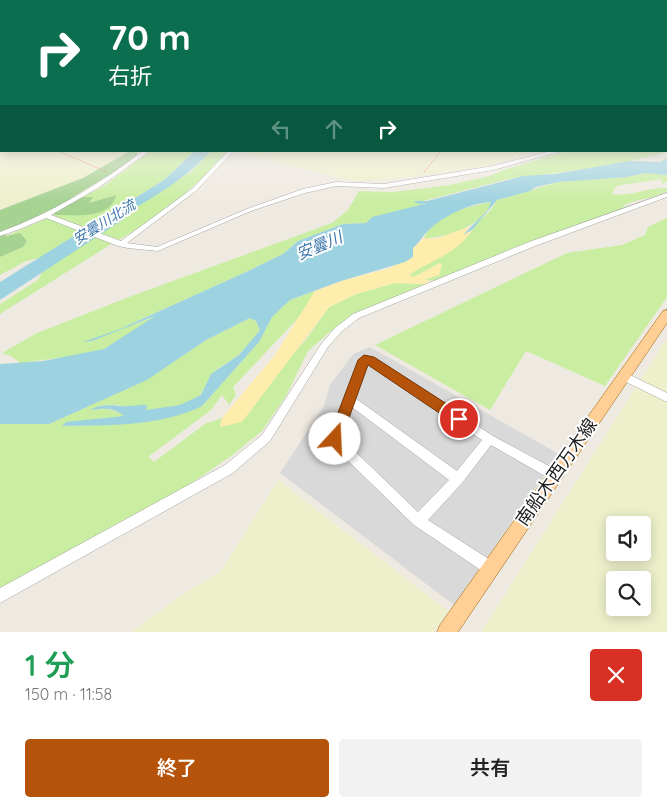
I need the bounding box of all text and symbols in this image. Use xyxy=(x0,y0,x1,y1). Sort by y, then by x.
text: 70 m xyxy=(108,15,191,59)
icon: right xyxy=(25,20,90,85)
text: 右折 xyxy=(108,62,152,90)
icon: left xyxy=(267,115,295,143)
icon: ahead xyxy=(320,115,348,143)
icon: right xyxy=(373,115,401,143)
water label: 安曇川北流 xyxy=(70,195,140,248)
water label: 安曇川 xyxy=(293,226,347,264)
pin xyxy=(438,398,480,440)
icon: arrive xyxy=(445,405,473,433)
position arrow xyxy=(308,412,360,464)
street label: 南船木西万木線 xyxy=(510,414,602,530)
map controls xyxy=(606,516,651,616)
button: sound xyxy=(606,516,651,561)
button: search xyxy=(606,571,651,616)
text: 1 分 xyxy=(25,646,75,684)
button: close xyxy=(590,649,642,701)
text: 150 m · 11:58 xyxy=(25,684,112,704)
button: 終了 xyxy=(25,739,329,797)
button: 共有 xyxy=(339,739,642,797)

